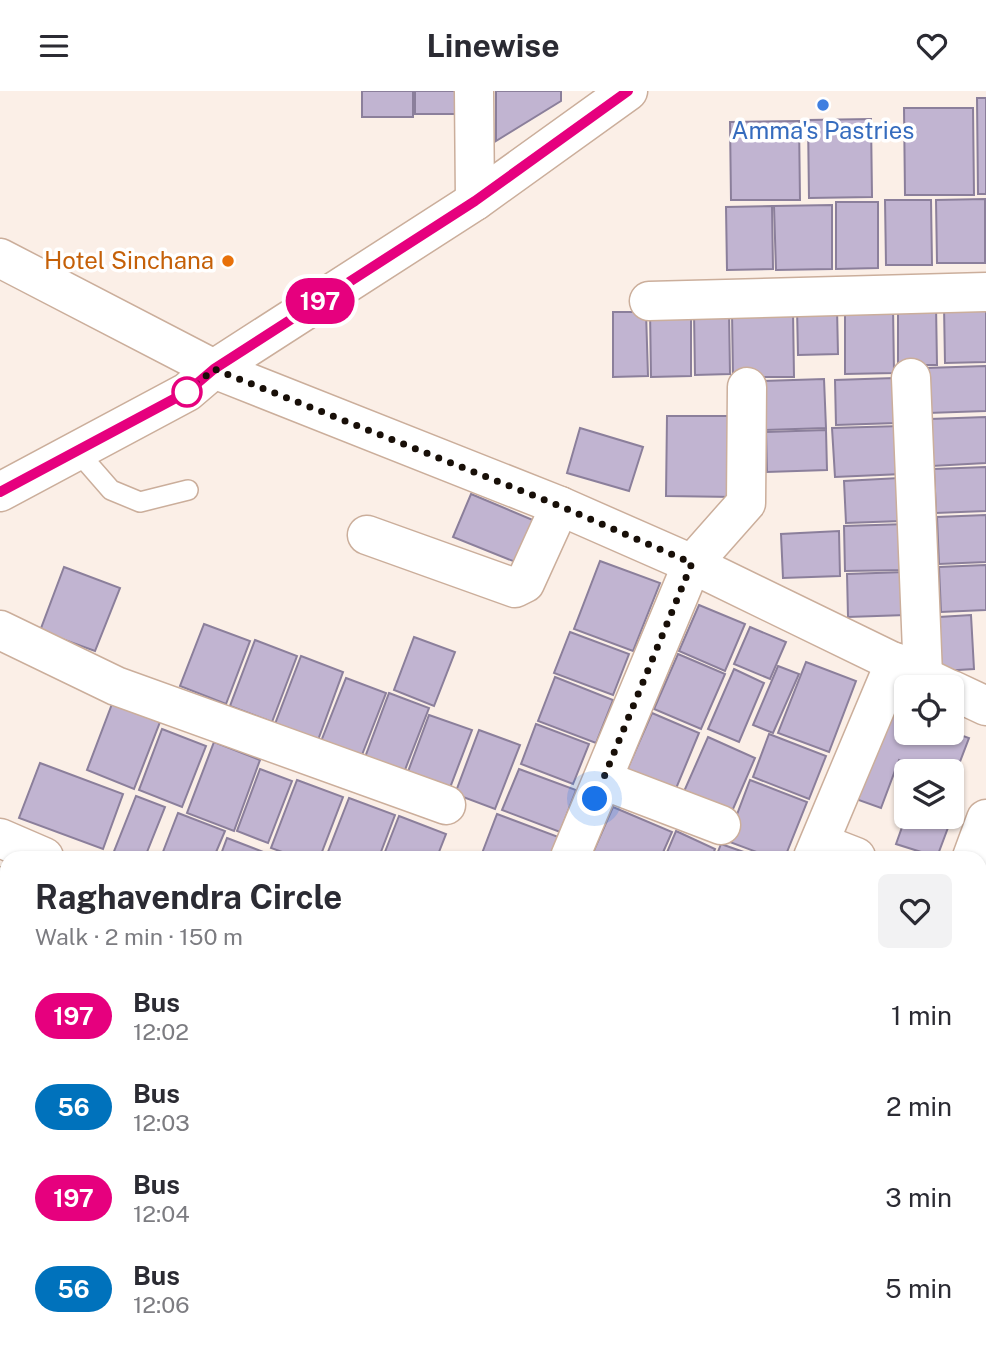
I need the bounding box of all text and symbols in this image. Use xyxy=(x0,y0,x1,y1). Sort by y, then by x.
icon: menu xyxy=(35,27,73,65)
text: Linewise xyxy=(426,27,560,64)
icon: heart xyxy=(913,27,951,65)
marker: Amma's Pastries xyxy=(815,97,831,113)
place label: Amma's Pastries xyxy=(732,116,914,144)
place label: Hotel Sinchana xyxy=(44,246,214,274)
marker: Hotel Sinchana xyxy=(220,253,236,269)
line badge: 197 xyxy=(280,278,360,324)
text: 197 xyxy=(300,287,340,315)
unlabelled marker xyxy=(172,377,202,407)
map controls xyxy=(894,675,964,829)
button: locate xyxy=(894,675,964,745)
button: layers xyxy=(894,759,964,829)
your location xyxy=(577,781,612,816)
button: heart xyxy=(878,874,952,948)
text: Raghavendra Circle xyxy=(35,878,342,916)
text: Walk · 2 min · 150 m xyxy=(35,923,243,950)
text: Bus xyxy=(133,987,180,1018)
text: 1 min xyxy=(891,1000,952,1031)
text: 197 xyxy=(53,1002,94,1030)
text: 12:02 xyxy=(133,1018,189,1045)
text: Bus xyxy=(133,1078,180,1109)
text: 2 min xyxy=(886,1091,952,1122)
text: 56 xyxy=(57,1093,90,1121)
text: 12:03 xyxy=(133,1109,190,1136)
text: Bus xyxy=(133,1169,180,1200)
text: 3 min xyxy=(885,1182,952,1213)
text: 197 xyxy=(53,1184,94,1212)
text: 12:04 xyxy=(133,1200,190,1227)
text: Bus xyxy=(133,1260,180,1291)
text: 5 min xyxy=(885,1273,952,1304)
text: 56 xyxy=(57,1275,90,1303)
text: 12:06 xyxy=(133,1291,190,1318)

